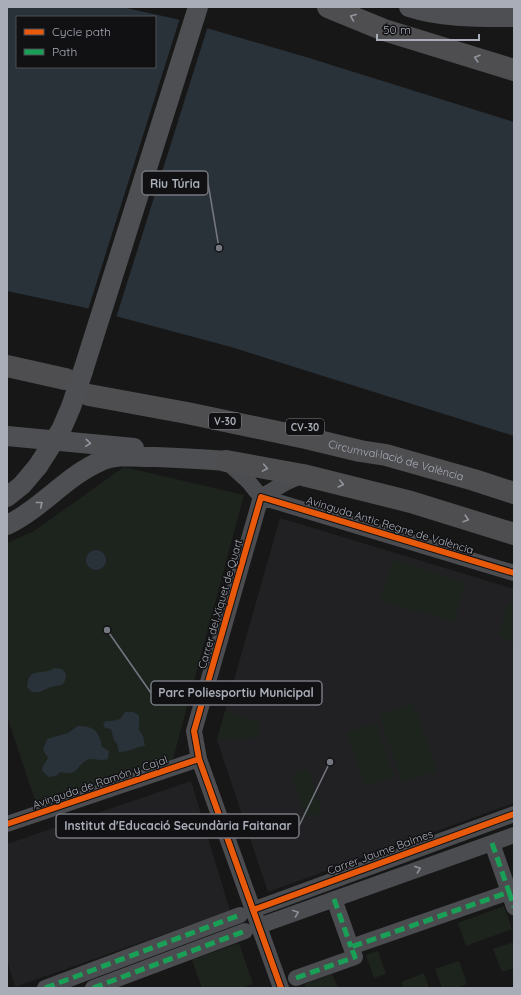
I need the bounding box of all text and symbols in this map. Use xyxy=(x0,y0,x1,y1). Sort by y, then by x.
one-way arrow xyxy=(350,14,357,22)
legend xyxy=(16,16,156,68)
scale bar xyxy=(377,16,479,42)
text: 50 m xyxy=(383,22,411,37)
text: Cycle path xyxy=(52,24,111,39)
text: Path xyxy=(52,44,77,59)
one-way arrow xyxy=(473,54,480,63)
callout: Riu Túria xyxy=(142,171,208,195)
text: Riu Túria xyxy=(150,176,200,191)
road number: V-30 xyxy=(209,413,241,429)
road number: CV-30 xyxy=(286,419,324,435)
street label: Circumval·lació de València xyxy=(327,437,465,484)
one-way arrow xyxy=(85,439,91,448)
one-way arrow xyxy=(262,463,268,471)
one-way arrow xyxy=(337,479,344,488)
street label: Avinguda Antic Regne de València xyxy=(305,493,475,557)
one-way arrow xyxy=(36,502,43,509)
one-way arrow xyxy=(463,514,470,523)
street label: Carrer del Xiquet de Quart xyxy=(195,537,245,670)
callout: Parc Poliesportiu Municipal xyxy=(151,681,322,705)
text: Parc Poliesportiu Municipal xyxy=(158,685,314,700)
street label: Avinguda de Ramón y Cajal xyxy=(31,752,169,812)
callout: Institut d'Educació Secundària Faitanar xyxy=(56,814,299,838)
text: Institut d'Educació Secundària Faitanar xyxy=(64,818,292,833)
street label: Carrer Jaume Balmes xyxy=(325,826,435,878)
one-way arrow xyxy=(414,865,421,874)
one-way arrow xyxy=(292,909,299,917)

